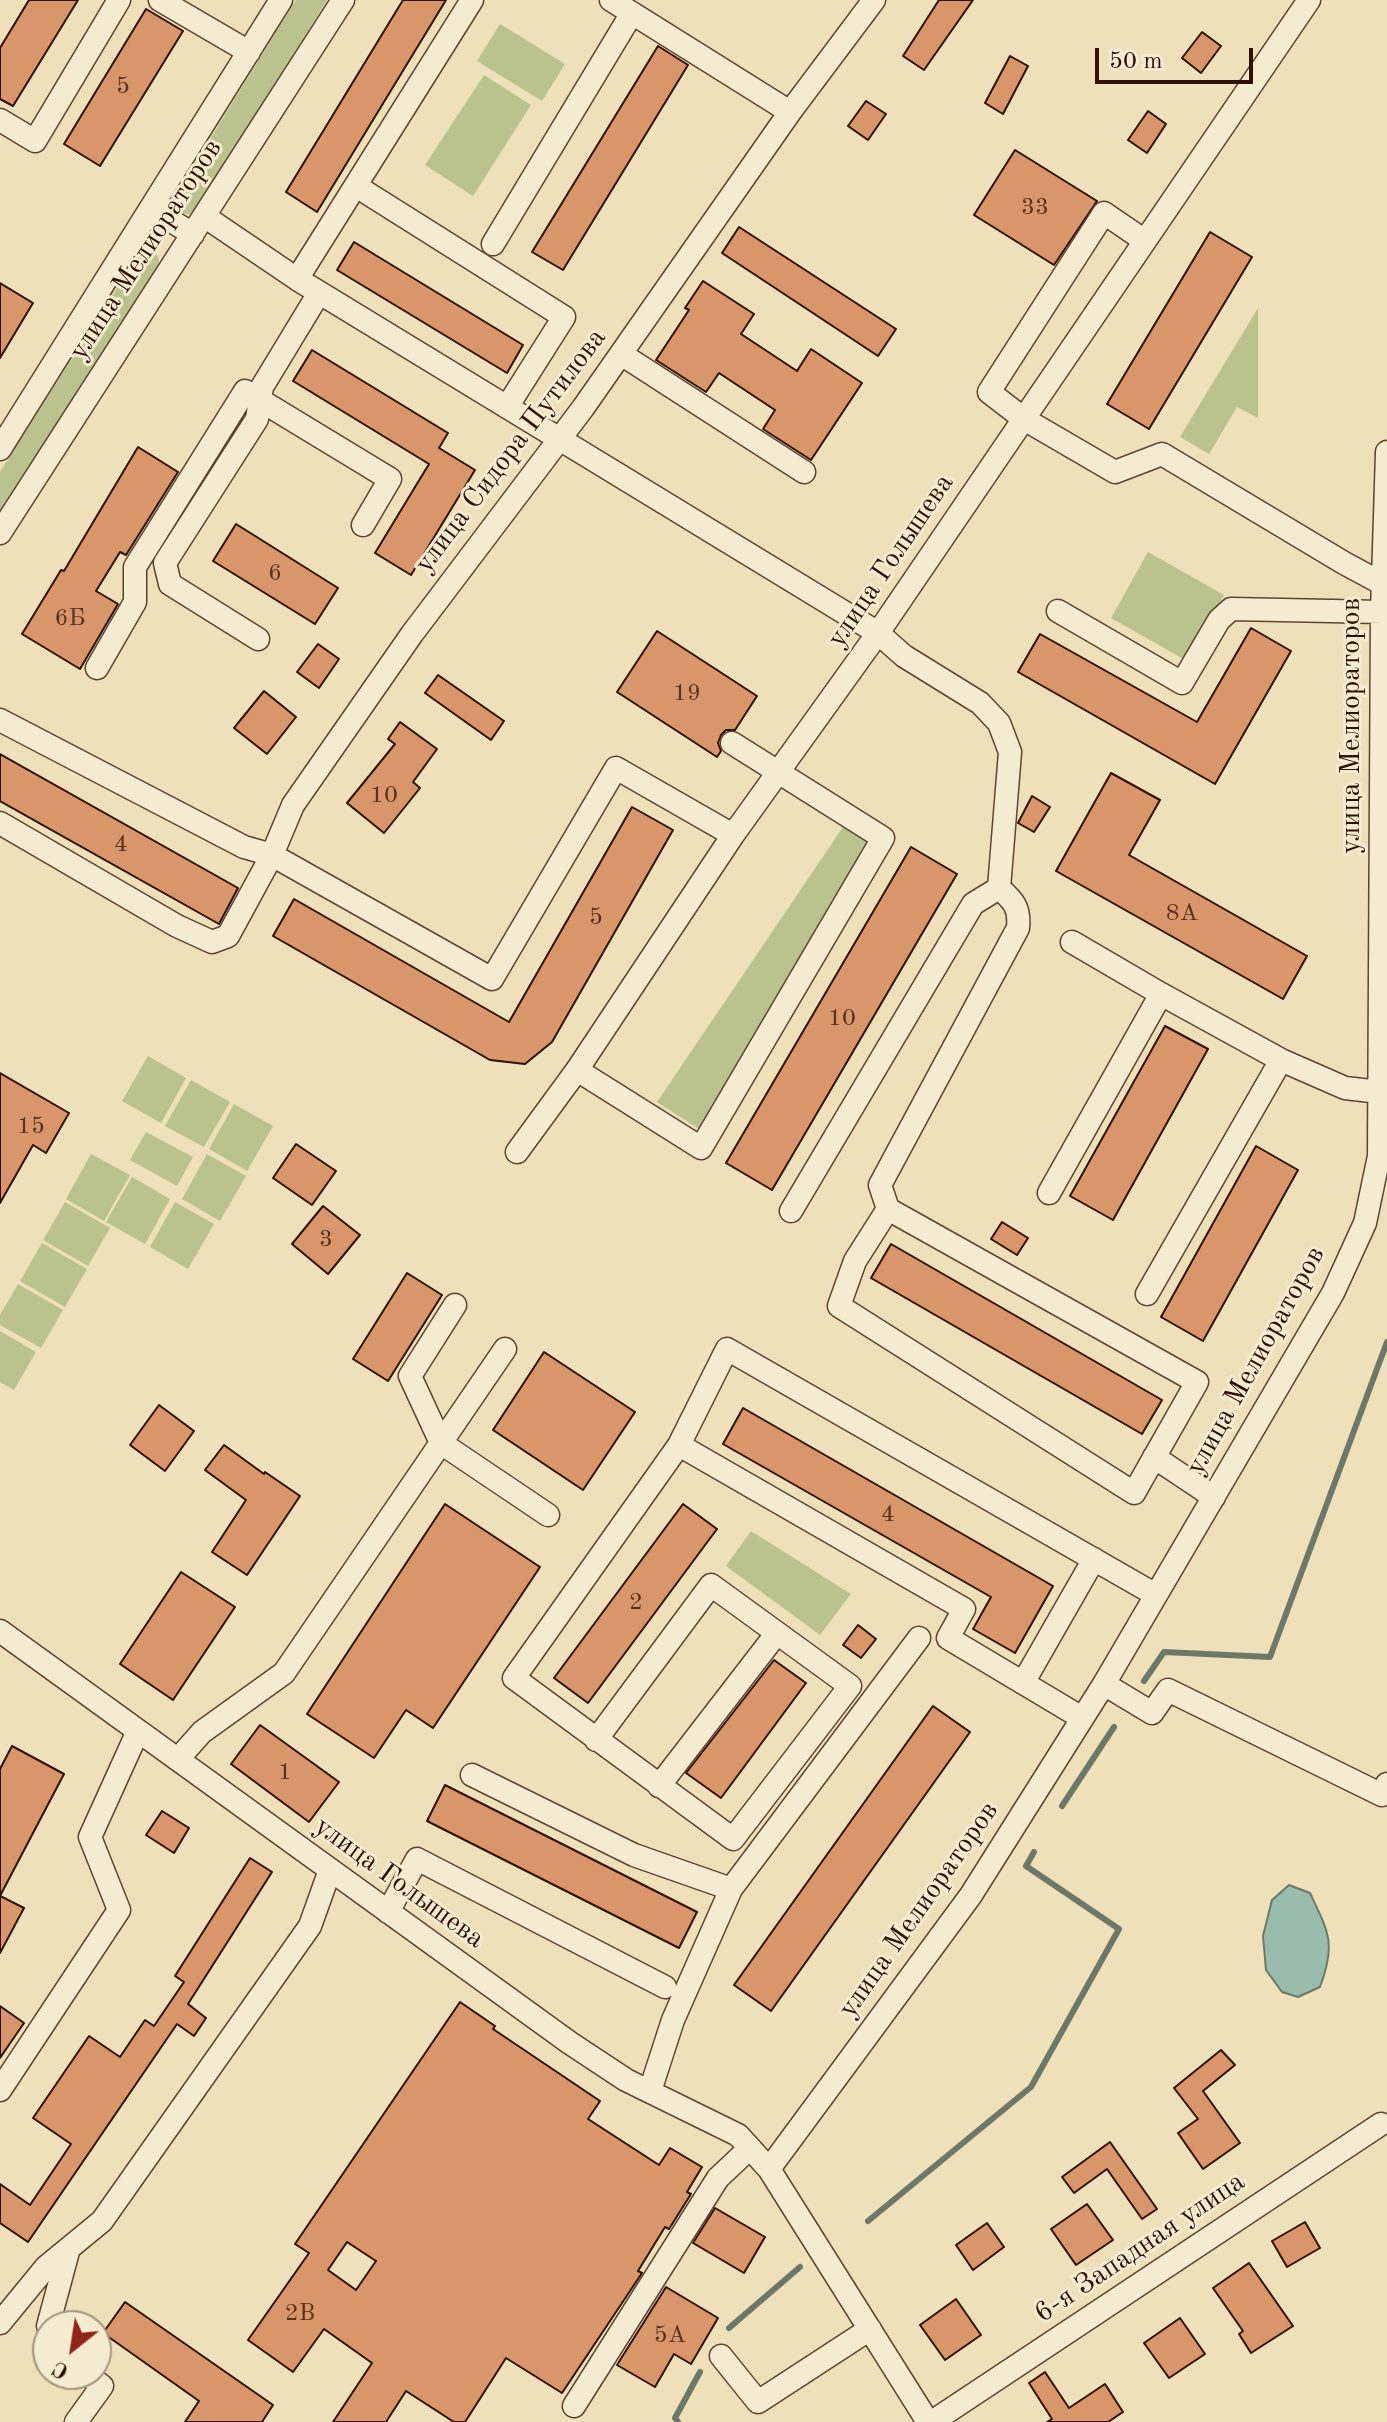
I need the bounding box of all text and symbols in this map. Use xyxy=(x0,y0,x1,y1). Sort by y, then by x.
scale bar xyxy=(1099,32,1257,82)
text: 50 m xyxy=(1109,50,1163,74)
house number: 5 xyxy=(116,73,130,101)
street label: улица Мелиораторов xyxy=(62,133,230,367)
house number: 33 xyxy=(1021,194,1049,222)
street label: улица Сидора Путилова xyxy=(408,322,614,580)
street label: улица Голышева xyxy=(821,468,961,654)
house number: 6 xyxy=(268,560,282,588)
street label: улица Мелиораторов xyxy=(1335,598,1369,854)
house number: 6Б xyxy=(55,605,85,633)
house number: 19 xyxy=(673,680,701,708)
house number: 10 xyxy=(370,782,398,810)
house number: 4 xyxy=(114,831,128,859)
house number: 8А xyxy=(1166,900,1198,928)
house number: 5 xyxy=(589,904,603,932)
house number: 10 xyxy=(828,1005,856,1033)
house number: 15 xyxy=(17,1113,45,1141)
house number: 3 xyxy=(319,1226,333,1254)
street label: улица Мелиораторов xyxy=(1179,1241,1333,1481)
house number: 4 xyxy=(881,1501,895,1529)
house number: 2 xyxy=(629,1589,643,1617)
house number: 1 xyxy=(278,1759,292,1787)
street label: улица Мелиораторов xyxy=(832,1795,1006,2025)
street label: улица Голышева xyxy=(307,1810,491,1956)
street label: 6-я Западная улица xyxy=(1028,2165,1252,2331)
house number: 2В xyxy=(285,2300,315,2328)
north arrow xyxy=(32,2310,112,2390)
house number: 5А xyxy=(654,2322,686,2350)
text: С xyxy=(49,2356,73,2382)

